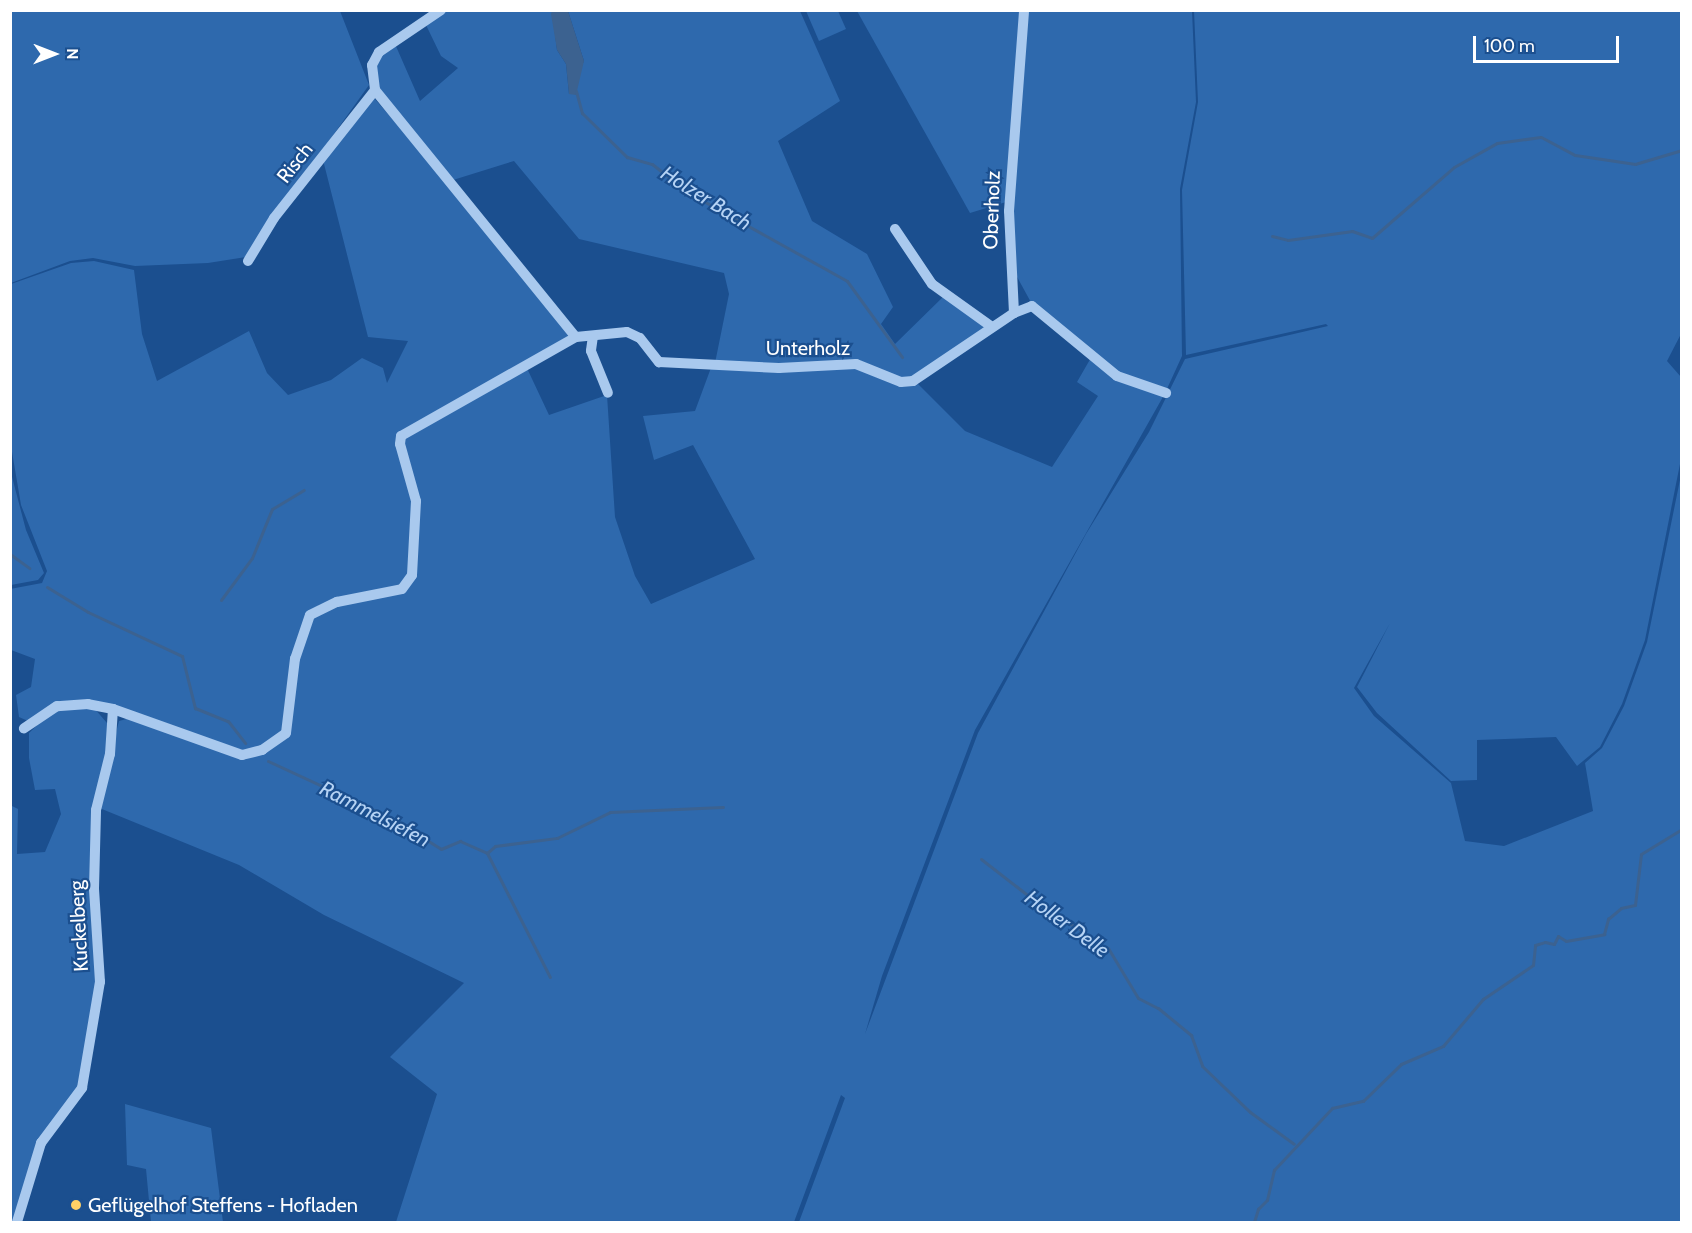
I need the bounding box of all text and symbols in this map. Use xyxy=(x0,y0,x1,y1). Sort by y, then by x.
north arrow xyxy=(24,24,84,84)
scale bar xyxy=(1476,24,1622,62)
text: 100 m xyxy=(1484,35,1535,57)
text: N xyxy=(63,48,82,60)
street label: Risch xyxy=(272,138,318,188)
water label: Holzer Bach xyxy=(656,160,756,236)
street label: Oberholz xyxy=(979,170,1005,250)
street label: Unterholz xyxy=(766,336,850,360)
water label: Rammelsiefen xyxy=(316,775,434,853)
street label: Kuckelberg xyxy=(65,880,93,972)
water label: Holler Delle xyxy=(1020,885,1114,963)
place label: Geflügelhof Steffens - Hofladen xyxy=(88,1193,358,1217)
marker: Geflügelhof Steffens - Hofladen xyxy=(69,1198,83,1212)

